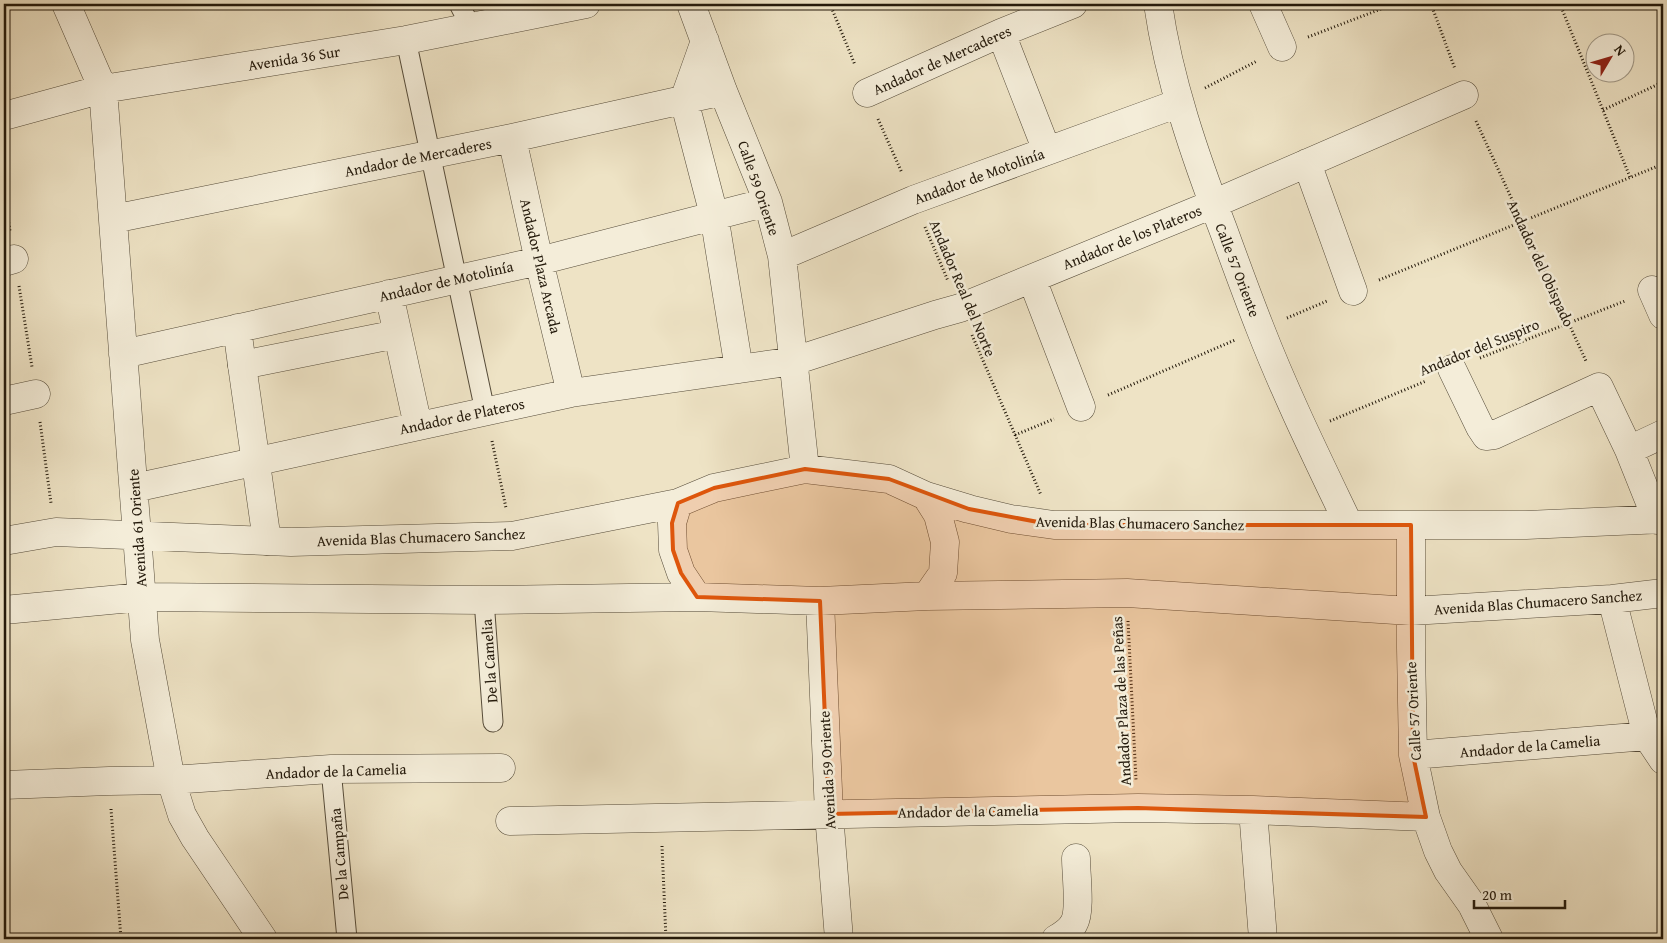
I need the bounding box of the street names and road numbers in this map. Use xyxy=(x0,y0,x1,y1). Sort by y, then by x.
street label: Andador de Mercaderes xyxy=(870,20,1014,100)
street label: Avenida 36 Sur xyxy=(246,40,342,76)
street label: Andador de Mercaderes xyxy=(343,132,493,182)
street label: Calle 59 Oriente xyxy=(733,138,785,238)
street label: Andador de Motolinía xyxy=(911,143,1047,209)
street label: Andador Plaza Arcada xyxy=(515,196,567,336)
street label: Andador del Obispado xyxy=(1502,196,1580,330)
street label: Andador de los Plateros xyxy=(1059,199,1205,275)
street label: Andador Real del Norte xyxy=(925,216,1001,360)
street label: Calle 57 Oriente xyxy=(1210,220,1266,320)
street label: Andador de Motolinía xyxy=(377,255,515,307)
street label: Andador del Suspiro xyxy=(1416,313,1542,381)
street label: Andador de Plateros xyxy=(398,392,527,440)
street label: Avenida 61 Oriente xyxy=(122,468,152,588)
street label: Avenida Blas Chumacero Sanchez xyxy=(1036,511,1245,535)
street label: Avenida Blas Chumacero Sanchez xyxy=(316,523,526,551)
street label: Avenida Blas Chumacero Sanchez xyxy=(1433,584,1643,620)
street label: Andador Plaza de las Peñas xyxy=(1106,616,1136,786)
street label: De la Camelia xyxy=(476,618,502,704)
street label: Calle 57 Oriente xyxy=(1400,661,1426,761)
street label: Avenida 59 Oriente xyxy=(813,710,841,830)
street label: Andador de la Camelia xyxy=(1459,729,1601,763)
street label: Andador de la Camelia xyxy=(265,758,407,784)
street label: Andador de la Camelia xyxy=(897,799,1039,823)
street label: De la Campaña xyxy=(325,807,353,901)

